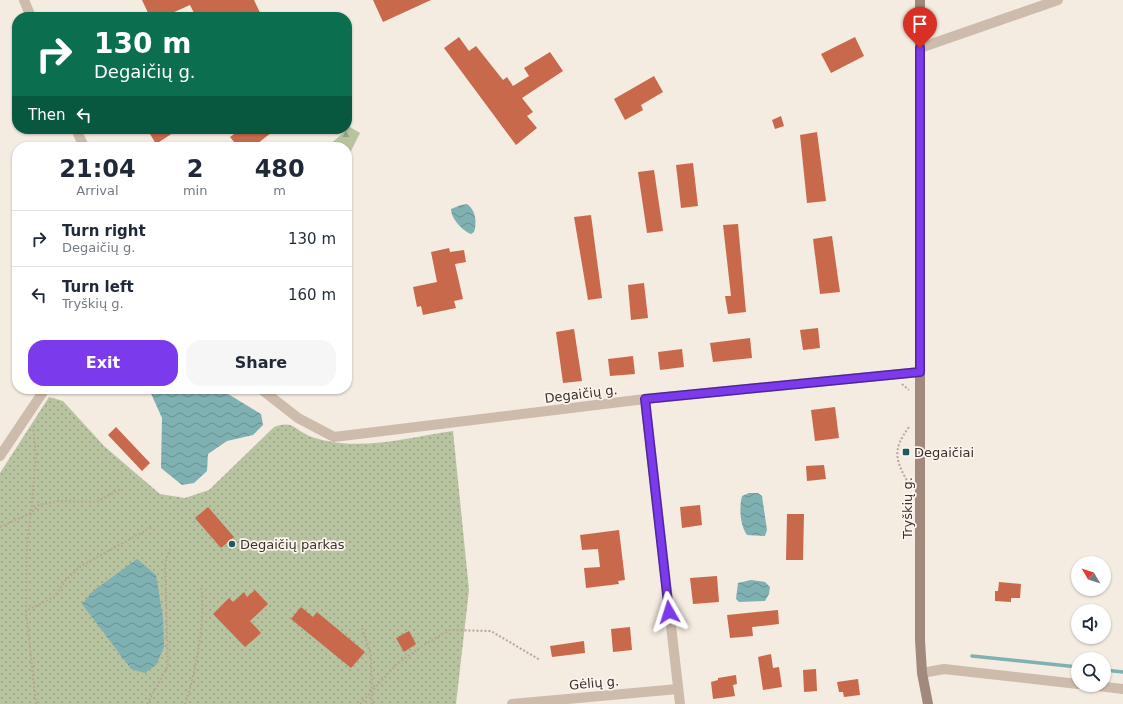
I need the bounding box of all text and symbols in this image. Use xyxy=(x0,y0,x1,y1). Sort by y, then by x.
pin xyxy=(903,7.0,937,48)
icon: arrive xyxy=(909,13,931,35)
text: 130 m xyxy=(94,27,191,60)
icon: right xyxy=(28,28,80,80)
text: Degaičių g. xyxy=(94,61,196,82)
icon: left xyxy=(73,104,95,126)
text: Then xyxy=(28,106,65,124)
text: 21:04 xyxy=(59,155,136,183)
text: 2 xyxy=(187,155,203,183)
text: 480 xyxy=(255,155,305,183)
text: Arrival xyxy=(76,183,119,198)
text: min xyxy=(183,183,207,198)
text: m xyxy=(273,183,286,198)
text: Turn right xyxy=(62,222,146,240)
icon: right xyxy=(28,228,50,250)
text: 130 m xyxy=(288,230,336,248)
text: Degaičių g. xyxy=(62,240,135,255)
text: Turn left xyxy=(62,278,134,296)
icon: left xyxy=(28,284,50,306)
text: 160 m xyxy=(288,286,336,304)
text: Tryškių g. xyxy=(62,296,124,311)
button: Exit xyxy=(28,340,178,386)
button: Share xyxy=(186,340,336,386)
street label: Degaičių g. xyxy=(544,382,618,406)
place label: Degaičiai xyxy=(914,445,974,460)
marker: Degaičiai xyxy=(901,447,911,457)
street label: Tryškių g. xyxy=(900,477,915,540)
place label: Degaičių parkas xyxy=(240,537,345,552)
marker: Degaičių parkas xyxy=(227,539,237,549)
north arrow xyxy=(1071,556,1111,596)
map controls xyxy=(1071,556,1111,692)
position arrow xyxy=(648,591,690,633)
button: sound xyxy=(1071,604,1111,644)
button: search xyxy=(1071,652,1111,692)
street label: Gėlių g. xyxy=(568,673,620,693)

